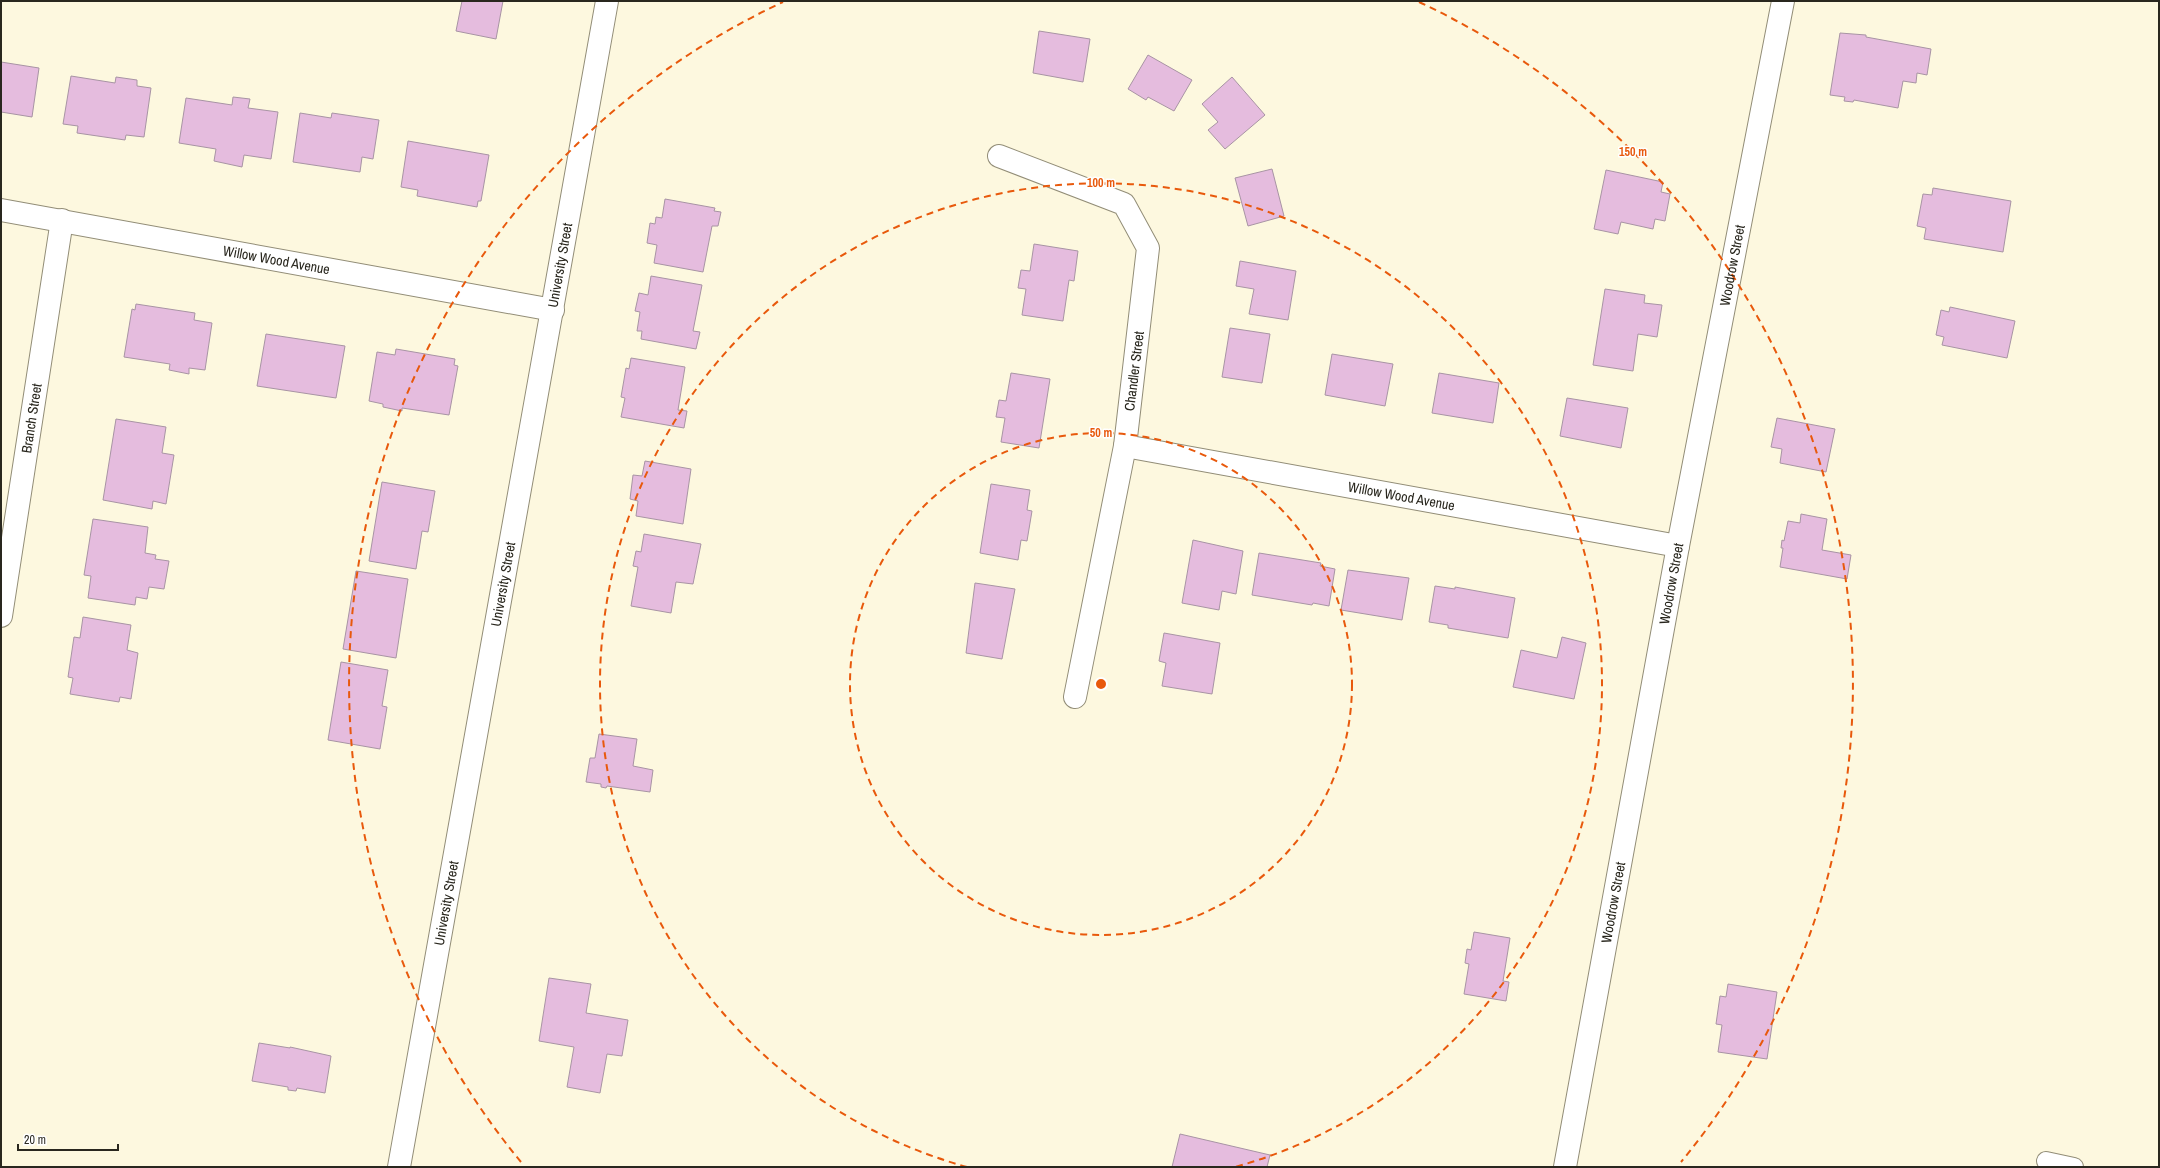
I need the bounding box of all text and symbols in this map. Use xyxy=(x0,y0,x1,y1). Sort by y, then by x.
text: 150 m xyxy=(1619,144,1647,160)
text: 100 m xyxy=(1087,175,1115,191)
street label: University Street xyxy=(543,221,576,309)
street label: Woodrow Street xyxy=(1715,223,1749,307)
street label: Willow Wood Avenue xyxy=(222,241,331,278)
street label: Chandler Street xyxy=(1120,330,1148,412)
street label: Branch Street xyxy=(17,382,46,454)
text: 50 m xyxy=(1090,425,1112,441)
street label: Willow Wood Avenue xyxy=(1347,478,1456,514)
street label: University Street xyxy=(487,540,519,628)
street label: Woodrow Street xyxy=(1655,541,1687,626)
centre of rings xyxy=(1094,677,1108,691)
street label: University Street xyxy=(430,859,462,947)
street label: Woodrow Street xyxy=(1597,860,1629,944)
scale bar xyxy=(18,1126,118,1152)
text: 20 m xyxy=(24,1132,46,1148)

